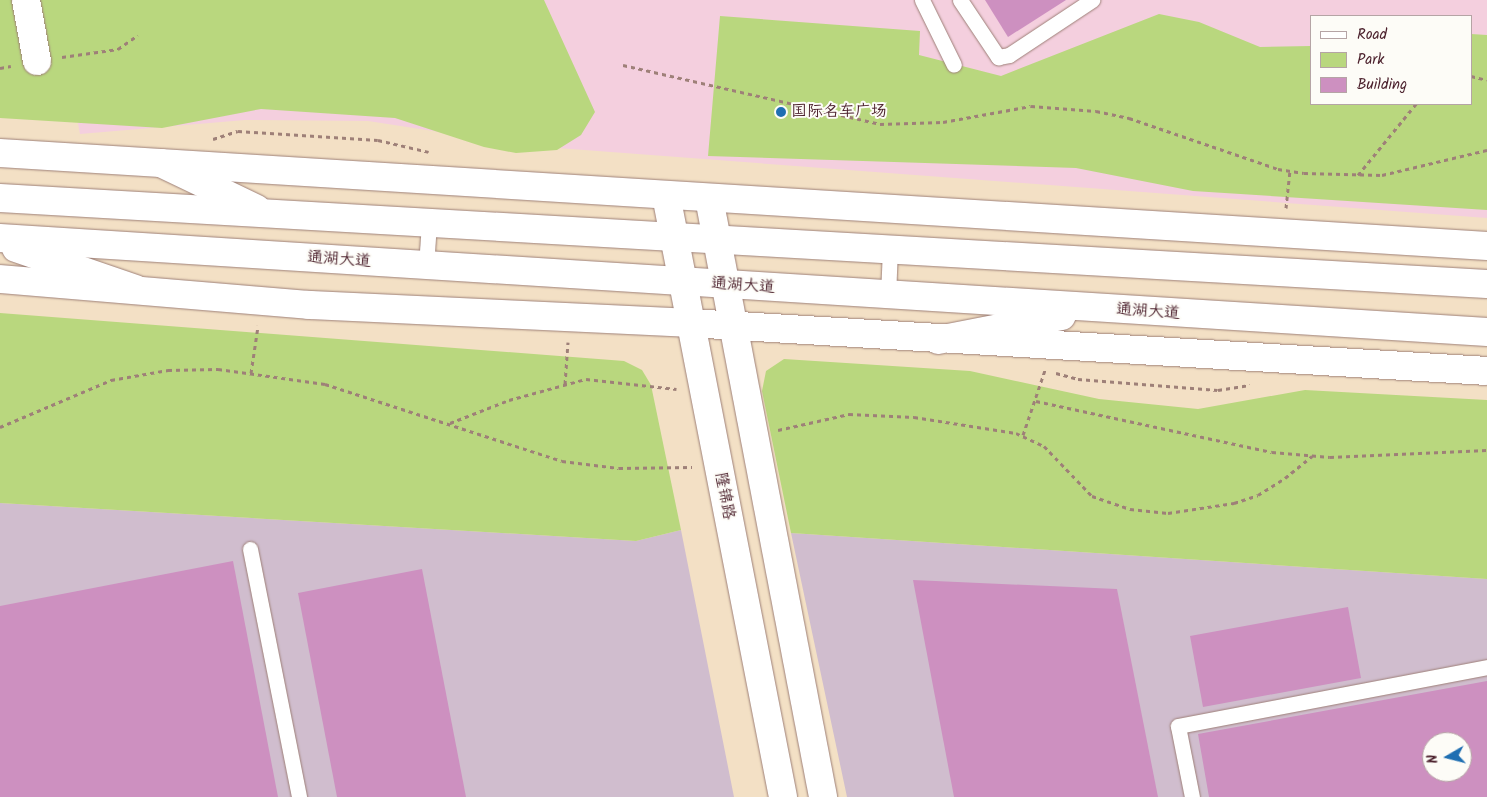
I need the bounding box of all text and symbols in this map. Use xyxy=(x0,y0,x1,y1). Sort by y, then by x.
legend xyxy=(1310,15,1472,105)
text: Road xyxy=(1357,23,1387,47)
text: Park xyxy=(1357,48,1384,72)
text: Building xyxy=(1357,73,1407,97)
place label: 国际名车广场 xyxy=(791,102,887,122)
marker: 国际名车广场 xyxy=(775,106,787,118)
street label: 通湖大道 xyxy=(306,248,372,272)
street label: 通湖大道 xyxy=(710,274,776,298)
street label: 通湖大道 xyxy=(1115,300,1181,324)
street label: 隆锦路 xyxy=(710,471,738,521)
north arrow xyxy=(1422,732,1472,782)
text: N xyxy=(1422,753,1445,765)

